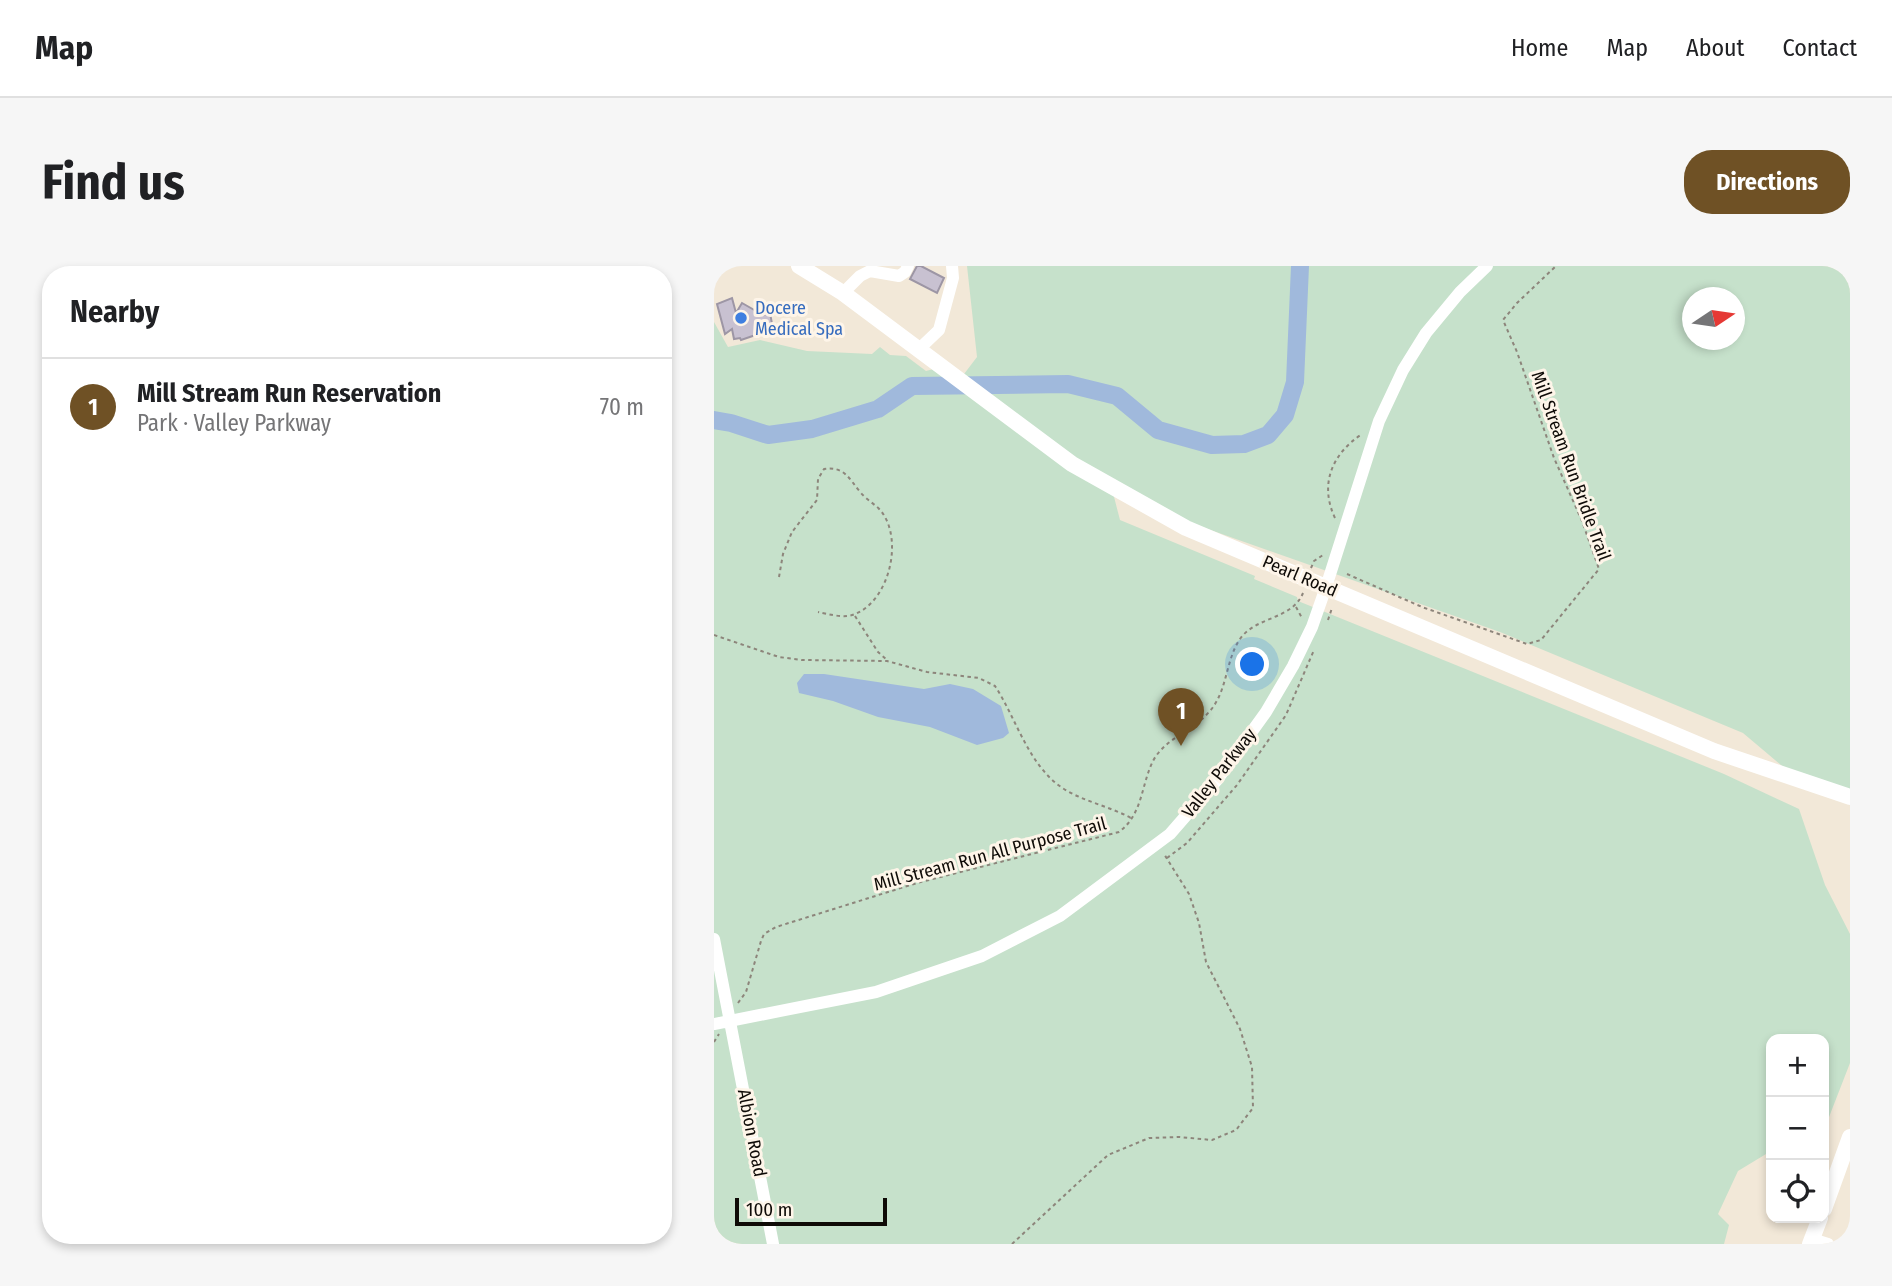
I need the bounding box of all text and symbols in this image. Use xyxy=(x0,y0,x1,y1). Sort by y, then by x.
text: Map xyxy=(35,28,93,68)
text: Home xyxy=(1511,34,1568,62)
text: Map xyxy=(1606,34,1648,62)
text: About xyxy=(1686,34,1744,62)
text: Contact xyxy=(1782,34,1857,62)
button: Directions xyxy=(1684,150,1850,214)
text: Find us xyxy=(42,153,185,212)
north arrow xyxy=(1682,287,1745,350)
text: Nearby xyxy=(70,294,159,330)
place label: Docere Medical Spa xyxy=(755,297,843,340)
marker: Docere Medical Spa xyxy=(733,310,749,326)
street label: Mill Stream Run Bridle Trail xyxy=(1526,368,1616,564)
text: Mill Stream Run Reservation xyxy=(137,378,441,409)
text: 1 xyxy=(88,393,98,421)
text: 70 m xyxy=(600,393,644,421)
text: Park · Valley Parkway xyxy=(137,409,331,437)
street label: Pearl Road xyxy=(1259,550,1341,602)
your location xyxy=(1235,647,1269,681)
pin: 1 xyxy=(1158,688,1204,746)
street label: Valley Parkway xyxy=(1177,724,1261,822)
street label: Mill Stream Run All Purpose Trail xyxy=(871,812,1109,896)
map controls xyxy=(1766,1034,1829,1223)
button: + xyxy=(1766,1034,1829,1097)
street label: Albion Road xyxy=(733,1087,771,1179)
button: − xyxy=(1766,1097,1829,1160)
button: locate xyxy=(1766,1160,1829,1223)
scale bar xyxy=(735,1195,887,1227)
text: 100 m xyxy=(746,1198,792,1221)

